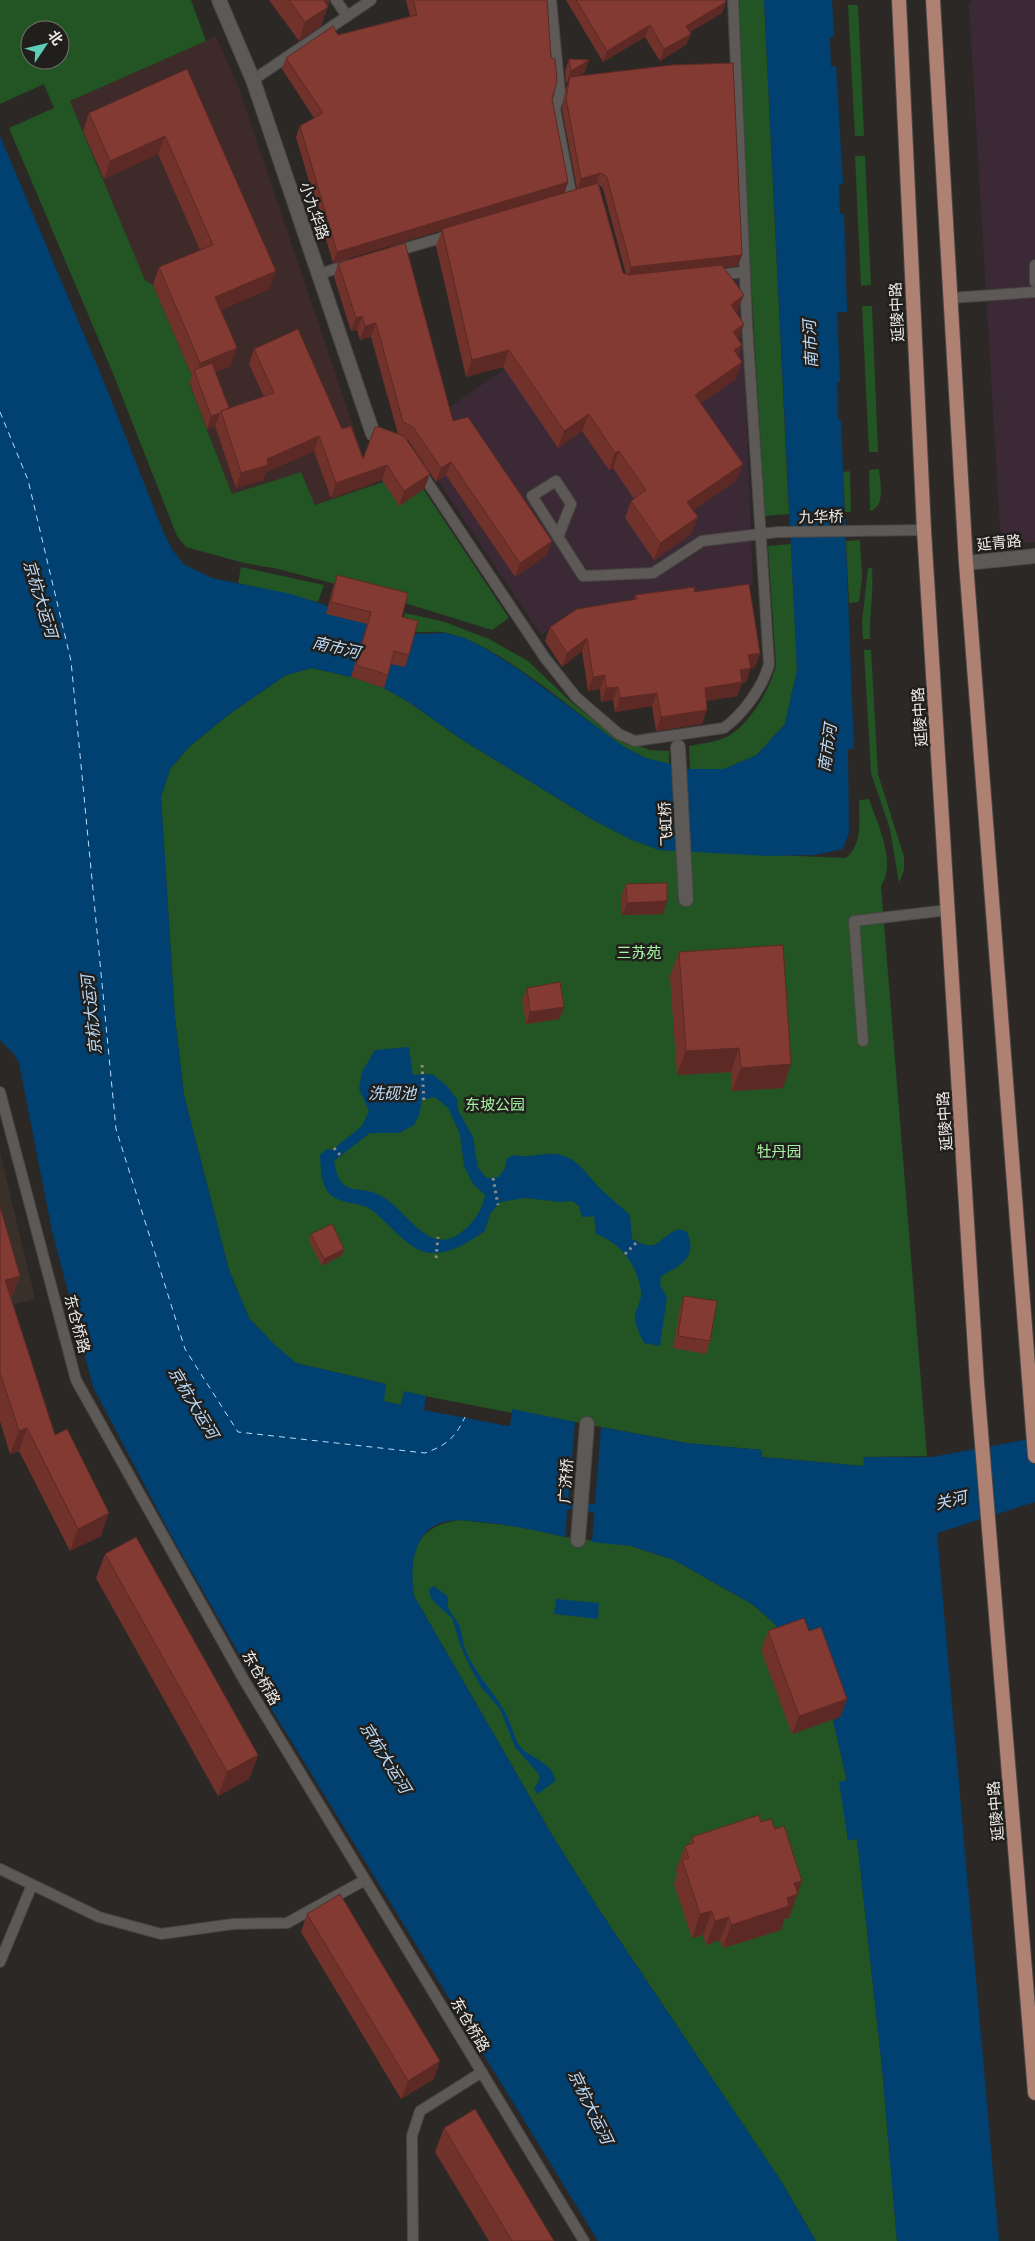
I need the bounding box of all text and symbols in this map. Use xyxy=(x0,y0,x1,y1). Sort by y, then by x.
north arrow xyxy=(20,20,70,70)
text: 北 xyxy=(44,27,66,48)
street label: 小九华路 xyxy=(296,180,332,242)
street label: 延陵中路 xyxy=(886,282,908,342)
water label: 南市河 xyxy=(800,317,822,368)
street label: 九华桥 xyxy=(798,508,844,526)
street label: 延青路 xyxy=(976,532,1022,554)
water label: 京杭大运河 xyxy=(19,558,62,643)
water label: 南市河 xyxy=(310,633,365,664)
street label: 延陵中路 xyxy=(909,686,931,748)
water label: 南市河 xyxy=(815,720,842,773)
street label: 飞虹桥 xyxy=(656,801,676,847)
park label: 三苏苑 xyxy=(616,944,662,962)
water label: 京杭大运河 xyxy=(78,971,106,1056)
water label: 洗砚池 xyxy=(368,1084,418,1104)
street label: 延陵中路 xyxy=(934,1090,956,1152)
park label: 东坡公园 xyxy=(465,1096,525,1114)
park label: 牡丹园 xyxy=(756,1143,802,1161)
street label: 东仓桥路 xyxy=(61,1293,93,1355)
water label: 京杭大运河 xyxy=(164,1364,224,1445)
street label: 广济桥 xyxy=(555,1458,577,1504)
water label: 关河 xyxy=(933,1487,972,1514)
street label: 东仓桥路 xyxy=(238,1648,284,1708)
water label: 京杭大运河 xyxy=(355,1719,416,1800)
street label: 延陵中路 xyxy=(984,1780,1008,1842)
street label: 东仓桥路 xyxy=(447,1995,493,2055)
water label: 京杭大运河 xyxy=(563,2067,618,2150)

